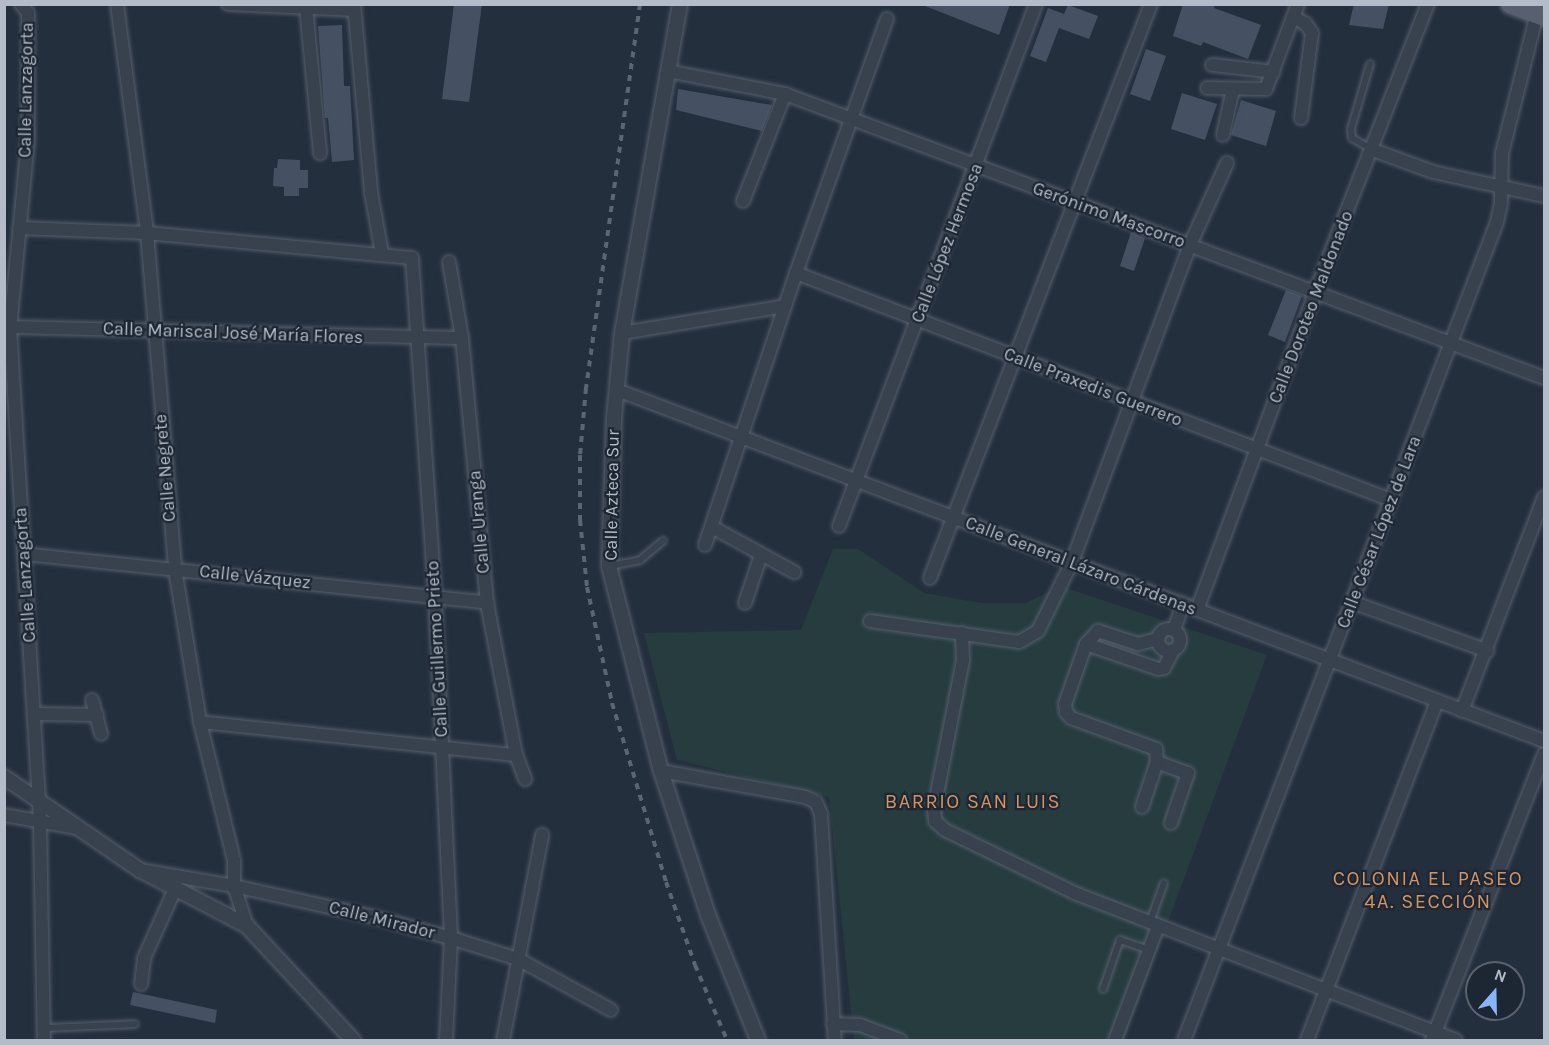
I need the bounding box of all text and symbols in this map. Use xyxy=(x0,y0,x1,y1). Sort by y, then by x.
street label: Calle Lanzagorta xyxy=(14,22,38,158)
street label: Calle López Hermosa xyxy=(907,160,987,326)
street label: Gerónimo Mascorro xyxy=(1030,177,1188,253)
street label: Calle Doroteo Maldonado xyxy=(1264,208,1358,406)
street label: Calle Mariscal José María Flores xyxy=(103,318,363,348)
street label: Calle Praxedis Guerrero xyxy=(1001,343,1185,431)
street label: Calle Negrete xyxy=(150,413,180,523)
street label: Calle Azteca Sur xyxy=(600,429,624,561)
street label: Calle César López de Lara xyxy=(1332,433,1426,631)
street label: Calle Uranga xyxy=(464,469,494,575)
street label: Calle Lanzagorta xyxy=(10,507,40,643)
street label: Calle General Lázaro Cárdenas xyxy=(962,512,1200,620)
street label: Calle Vázquez xyxy=(198,560,312,594)
street label: Calle Guillermo Prieto xyxy=(422,560,452,738)
district label: BARRIO SAN LUIS xyxy=(885,789,1061,813)
district label: COLONIA EL PASEO 4A. SECCIÓN xyxy=(1333,867,1523,914)
street label: Calle Mirador xyxy=(327,896,437,944)
north arrow xyxy=(1465,961,1525,1021)
text: N xyxy=(1492,965,1509,986)

